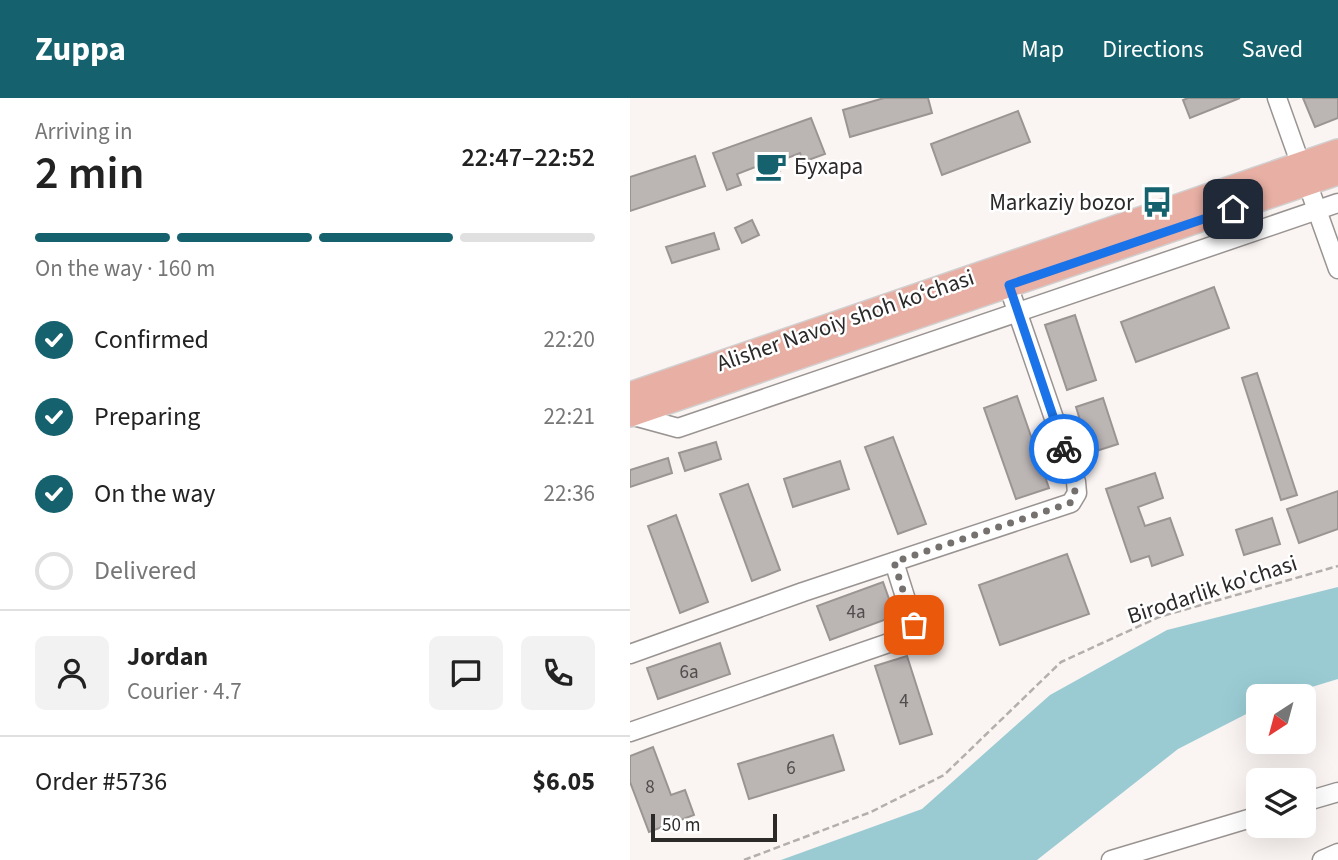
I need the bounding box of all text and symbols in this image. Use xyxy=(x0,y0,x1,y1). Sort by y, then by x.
text: Zuppa xyxy=(35,26,126,73)
text: Map xyxy=(1021,32,1064,67)
text: Directions xyxy=(1102,32,1204,67)
text: Saved xyxy=(1242,32,1303,67)
text: Arriving in xyxy=(35,115,133,148)
text: 22:47–22:52 xyxy=(462,139,595,176)
text: 2 min xyxy=(35,141,144,206)
cafe icon: Бухара xyxy=(754,149,788,183)
place label: Бухара xyxy=(794,150,863,183)
pin xyxy=(1203,179,1263,239)
bus stop icon: Markaziy bozor xyxy=(1140,185,1174,219)
place label: Markaziy bozor xyxy=(989,186,1135,219)
icon: home xyxy=(1214,190,1252,228)
text: On the way · 160 m xyxy=(35,252,215,285)
street label: Alisher Navoiy shoh koʻchasi xyxy=(712,261,978,380)
icon: check xyxy=(35,321,73,359)
text: Confirmed xyxy=(94,321,209,358)
text: 22:20 xyxy=(544,323,595,356)
icon: check xyxy=(35,398,73,436)
text: Preparing xyxy=(94,398,200,435)
text: 22:21 xyxy=(544,400,595,433)
courier xyxy=(1029,414,1099,484)
icon: bike xyxy=(1045,430,1083,468)
icon: check xyxy=(35,475,73,513)
text: On the way xyxy=(94,475,215,512)
text: 22:36 xyxy=(544,477,595,510)
street label: Birodarlik ko'chasi xyxy=(1123,546,1301,633)
text: Delivered xyxy=(94,552,197,589)
pin xyxy=(884,595,944,655)
house number: 4a xyxy=(846,599,866,626)
icon: bag xyxy=(895,606,933,644)
button: person xyxy=(35,636,109,710)
button: chat xyxy=(429,636,503,710)
button: phone xyxy=(521,636,595,710)
text: Jordan xyxy=(127,638,208,675)
house number: 6a xyxy=(679,659,699,686)
text: Courier · 4.7 xyxy=(127,675,242,708)
north arrow xyxy=(1246,684,1316,754)
map controls xyxy=(1246,684,1316,838)
house number: 4 xyxy=(899,688,909,715)
house number: 6 xyxy=(786,755,796,782)
text: Order #5736 xyxy=(35,763,167,800)
text: $6.05 xyxy=(532,763,595,800)
button: layers xyxy=(1246,768,1316,838)
house number: 8 xyxy=(645,774,655,801)
scale bar xyxy=(651,811,777,843)
text: 50 m xyxy=(662,812,700,839)

